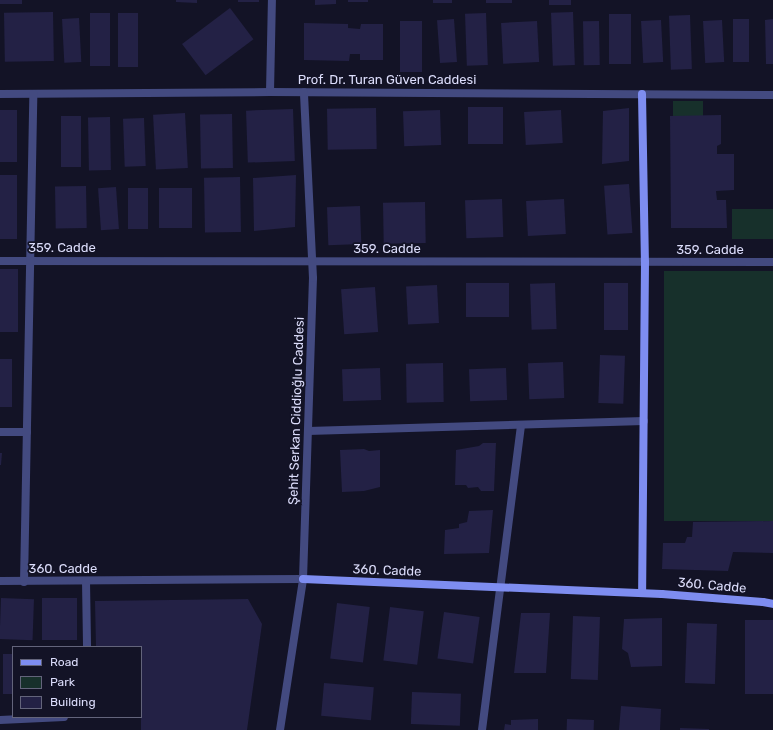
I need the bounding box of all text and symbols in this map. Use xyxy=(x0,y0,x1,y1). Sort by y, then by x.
street label: Prof. Dr. Turan Güven Caddesi xyxy=(298,72,476,88)
street label: 359. Cadde xyxy=(28,240,96,256)
street label: 359. Cadde xyxy=(353,241,421,257)
street label: 359. Cadde xyxy=(676,242,744,258)
street label: Şehit Serkan Ciddioğlu Caddesi xyxy=(286,317,308,505)
street label: 360. Cadde xyxy=(29,561,97,577)
street label: 360. Cadde xyxy=(352,562,422,580)
street label: 360. Cadde xyxy=(677,575,747,597)
legend xyxy=(12,646,142,718)
text: Road xyxy=(50,655,78,669)
text: Park xyxy=(50,675,75,689)
text: Building xyxy=(50,695,96,709)

